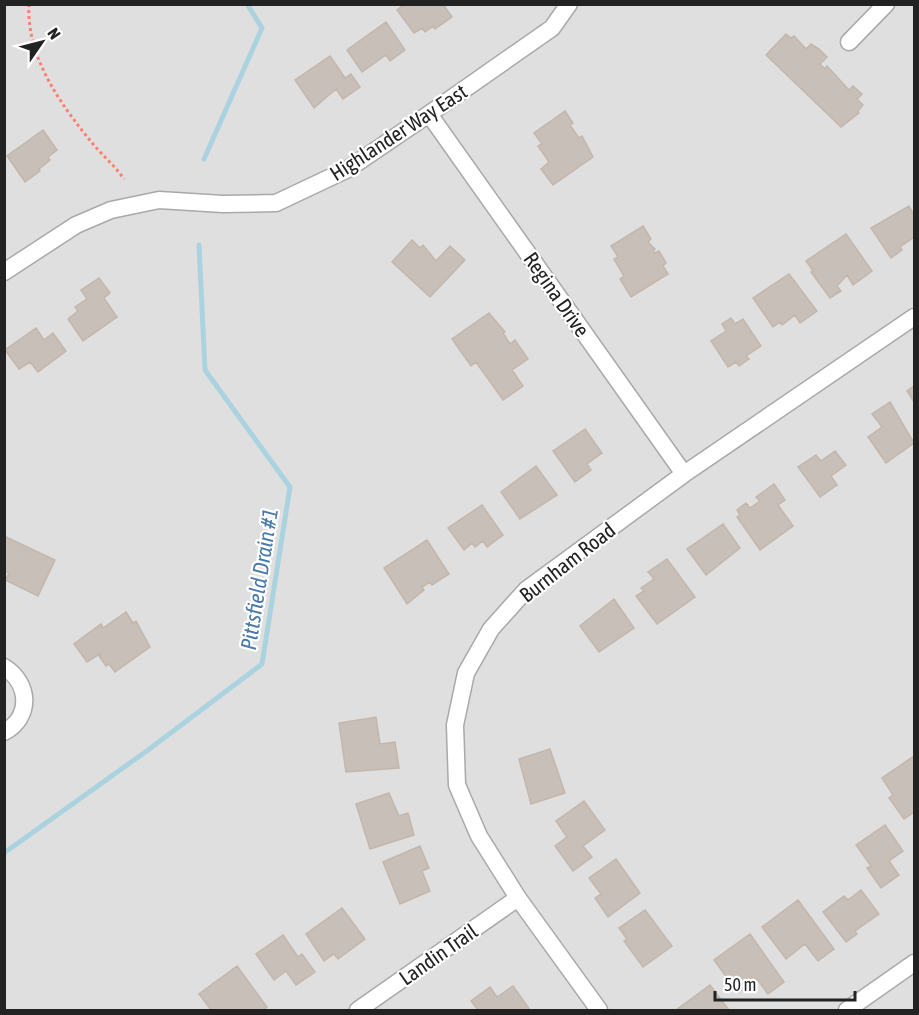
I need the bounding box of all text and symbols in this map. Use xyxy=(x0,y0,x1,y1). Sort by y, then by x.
north arrow xyxy=(12,12,72,72)
text: N xyxy=(44,24,64,42)
street label: Highlander Way East xyxy=(325,79,471,185)
street label: Regina Drive xyxy=(519,247,595,341)
water label: Pittsfield Drain #1 xyxy=(235,506,283,652)
street label: Burnham Road xyxy=(514,517,620,607)
street label: Landin Trail xyxy=(394,918,482,990)
scale bar xyxy=(715,964,854,1002)
text: 50 m xyxy=(724,974,756,995)

